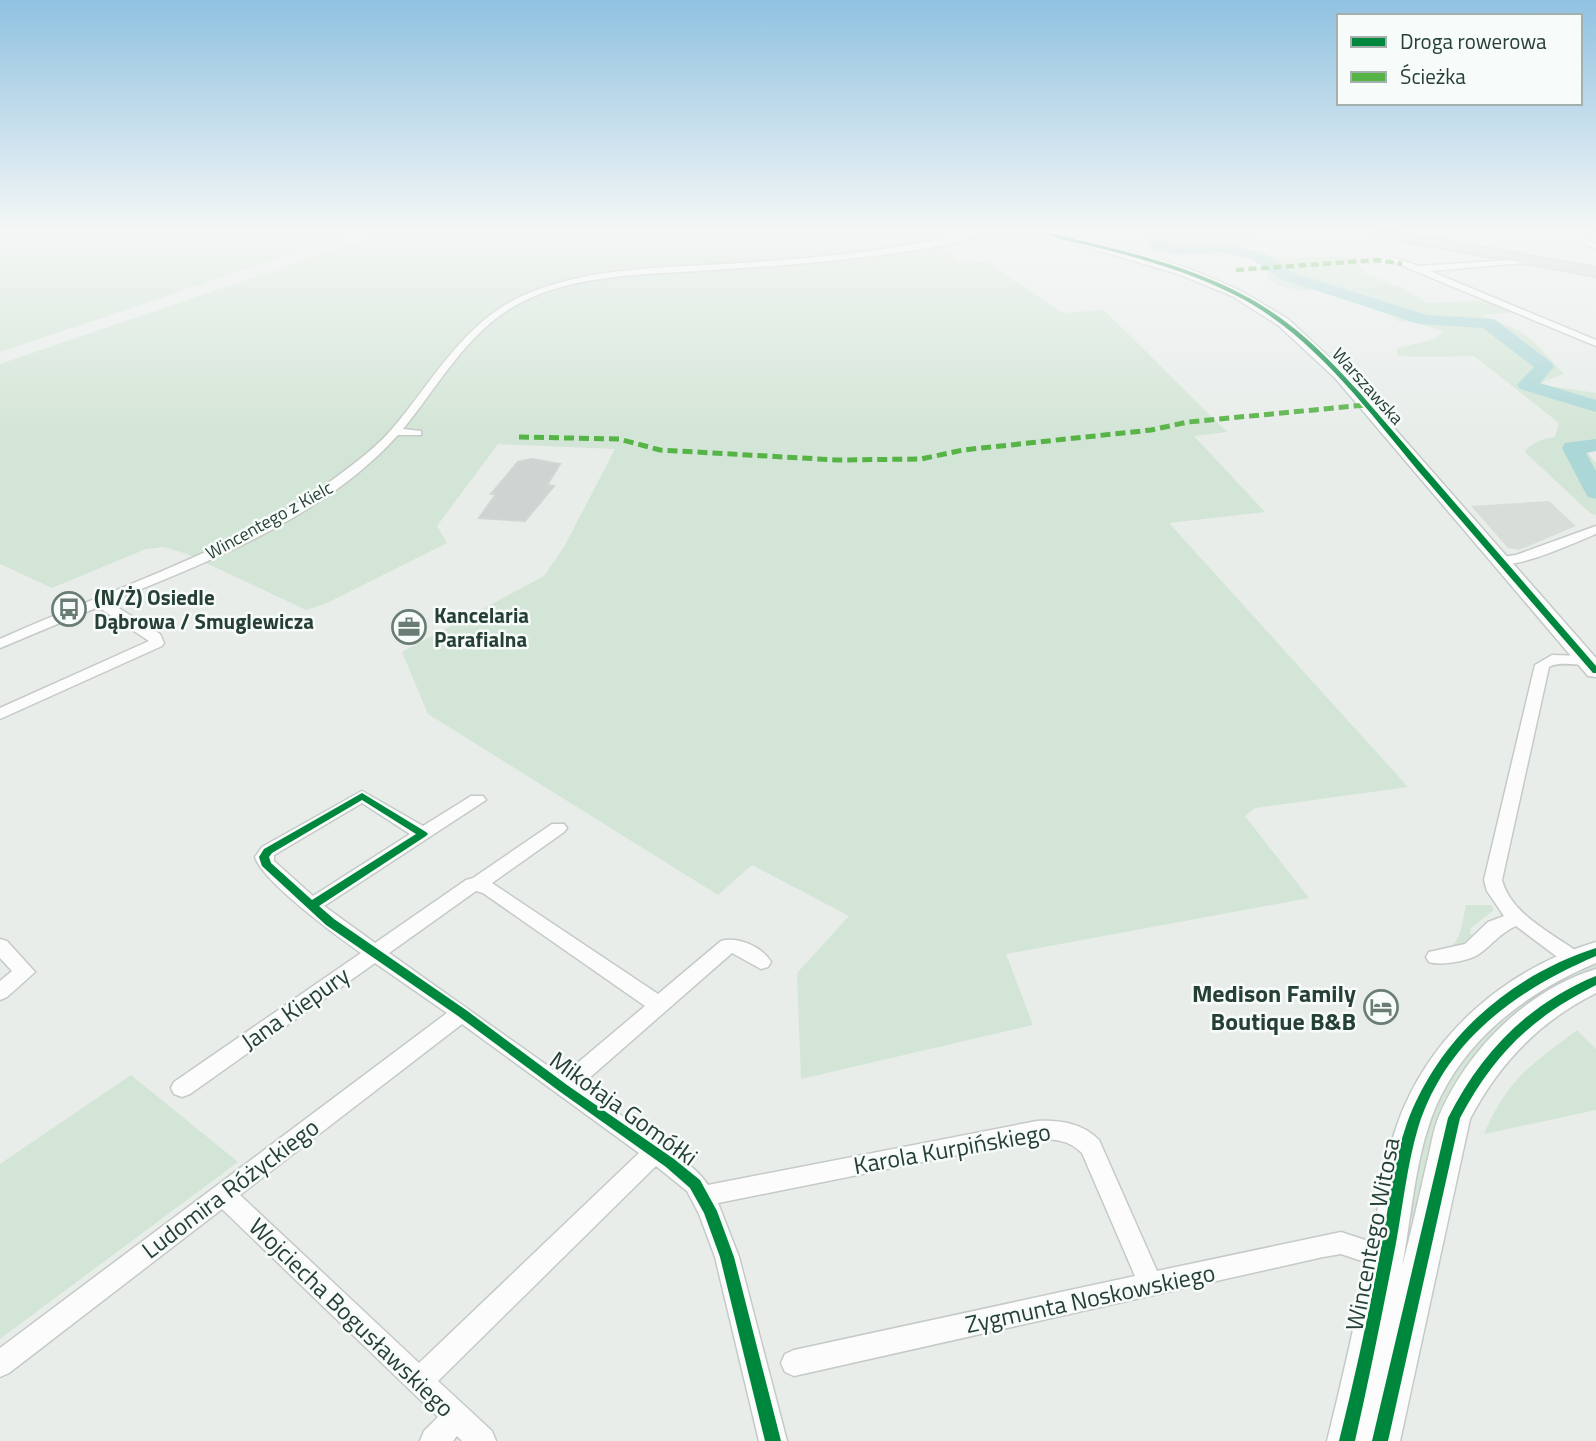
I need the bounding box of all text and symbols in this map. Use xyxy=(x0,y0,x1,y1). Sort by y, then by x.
legend xyxy=(1337,14,1582,105)
text: Droga rowerowa xyxy=(1400,25,1547,57)
text: Ścieżka xyxy=(1400,60,1466,92)
street label: Warszawska xyxy=(1326,341,1410,431)
street label: Wincentego z Kielc xyxy=(201,474,338,566)
place label: (N/Ż) Osiedle Dąbrowa / Smuglewicza xyxy=(94,581,314,637)
bus stop icon: (N/Ż) Osiedle Dąbrowa / Smuglewicza xyxy=(50,590,88,628)
place label: Kancelaria Parafialna xyxy=(434,599,529,655)
office icon: Kancelaria Parafialna xyxy=(390,608,428,646)
street label: Jana Kiepury xyxy=(233,957,357,1059)
place label: Medison Family Boutique B&B xyxy=(1192,975,1356,1039)
hotel icon: Medison Family Boutique B&B xyxy=(1362,988,1400,1026)
street label: Mikołaja Gomółki xyxy=(542,1042,706,1174)
street label: Ludomira Różyckiego xyxy=(134,1109,326,1267)
street label: Karola Kurpińskiego xyxy=(851,1113,1053,1183)
street label: Wincentego Witosa xyxy=(1336,1134,1408,1334)
street label: Wojciecha Bogusławskiego xyxy=(241,1209,463,1425)
street label: Zygmunta Noskowskiego xyxy=(962,1254,1218,1342)

